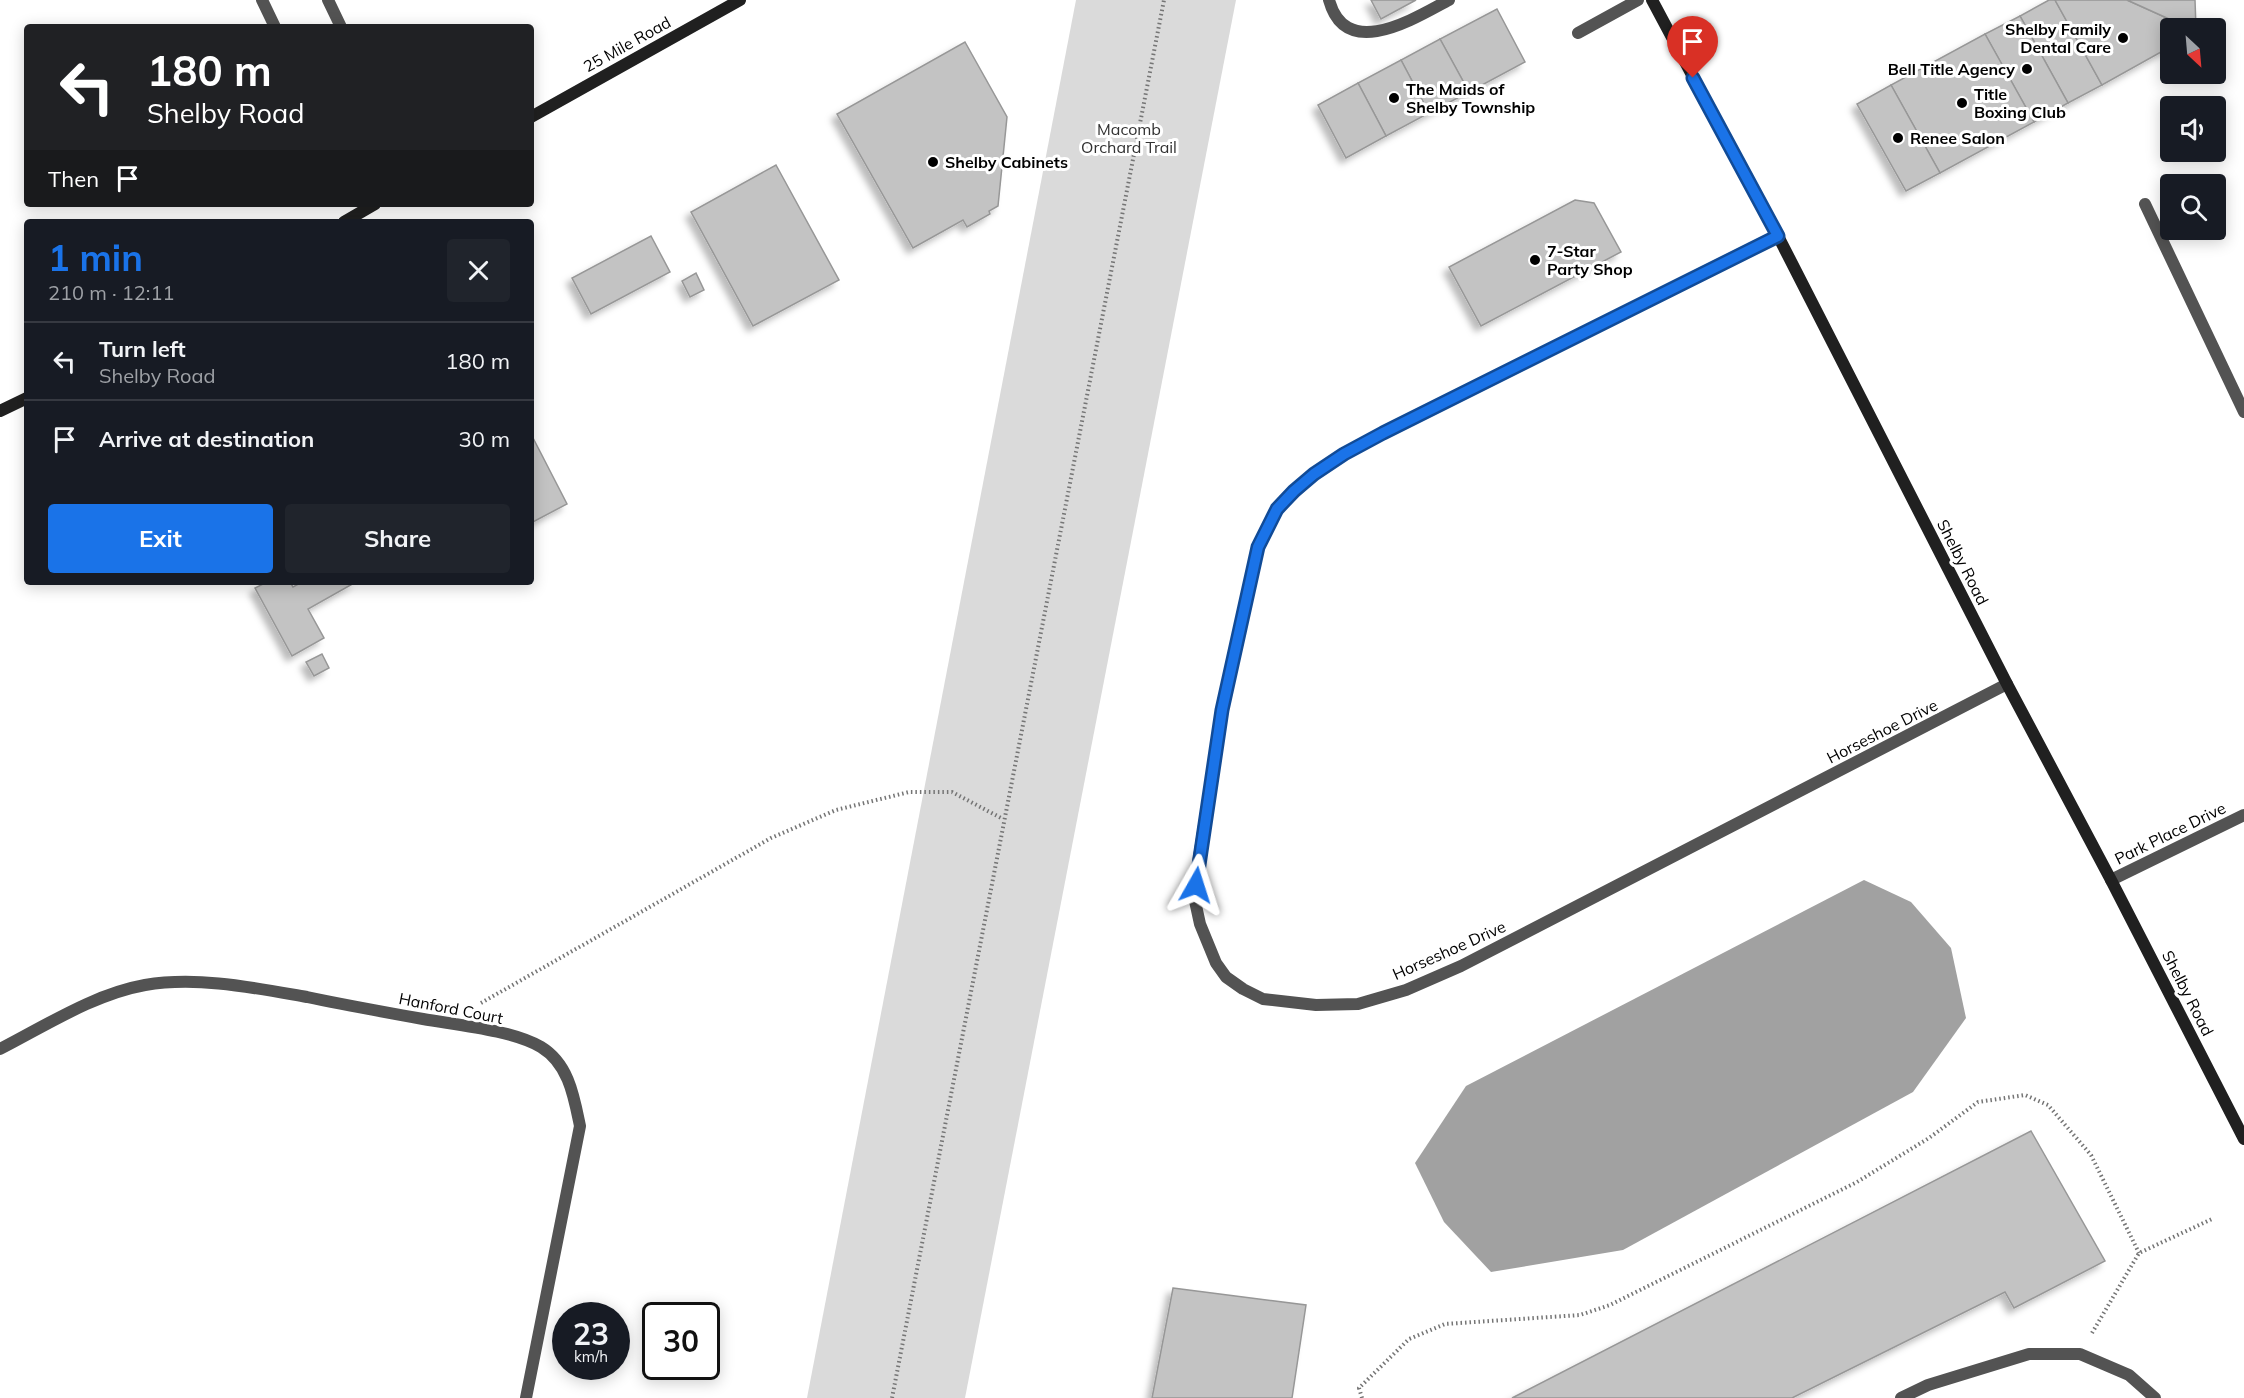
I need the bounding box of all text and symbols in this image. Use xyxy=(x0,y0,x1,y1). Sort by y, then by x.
street label: 25 Mile Road xyxy=(580,12,674,76)
pin xyxy=(1667,16,1718,78)
north arrow xyxy=(2160,18,2226,84)
map controls xyxy=(2160,18,2226,240)
place label: Shelby Family Dental Care xyxy=(2005,19,2111,57)
icon: arrive xyxy=(1676,25,1709,58)
marker: Shelby Family Dental Care xyxy=(2116,31,2130,45)
text: 180 m xyxy=(147,44,272,97)
icon: left xyxy=(48,48,126,126)
place label: Bell Title Agency xyxy=(1888,59,2015,79)
marker: Bell Title Agency xyxy=(2020,62,2034,76)
place label: The Maids of Shelby Township xyxy=(1406,79,1535,117)
place label: Title Boxing Club xyxy=(1974,84,2066,122)
marker: The Maids of Shelby Township xyxy=(1387,91,1401,105)
text: Shelby Road xyxy=(147,96,304,130)
marker: Title Boxing Club xyxy=(1955,96,1969,110)
button: sound xyxy=(2160,96,2226,162)
park label: Macomb Orchard Trail xyxy=(1081,119,1177,157)
place label: Renee Salon xyxy=(1910,128,2005,148)
marker: Renee Salon xyxy=(1891,131,1905,145)
place label: Shelby Cabinets xyxy=(945,152,1068,172)
marker: Shelby Cabinets xyxy=(926,155,940,169)
icon: arrive xyxy=(111,162,144,195)
text: Then xyxy=(48,165,99,193)
button: search xyxy=(2160,174,2226,240)
text: 1 min xyxy=(48,235,143,280)
button: close xyxy=(447,239,510,302)
place label: 7-Star Party Shop xyxy=(1547,241,1633,279)
marker: 7-Star Party Shop xyxy=(1528,253,1542,267)
text: 210 m · 12:11 xyxy=(48,280,174,305)
text: Turn left xyxy=(99,335,186,363)
icon: left xyxy=(48,345,81,378)
text: 180 m xyxy=(445,347,510,375)
text: Shelby Road xyxy=(99,363,216,388)
icon: arrive xyxy=(48,423,81,456)
text: Arrive at destination xyxy=(99,425,314,453)
text: 30 m xyxy=(459,425,510,453)
button: Exit xyxy=(48,504,273,573)
button: Share xyxy=(285,504,510,573)
street label: Shelby Road xyxy=(1933,516,1993,608)
street label: Horseshoe Drive xyxy=(1823,694,1941,768)
street label: Park Place Drive xyxy=(2111,797,2229,869)
position arrow xyxy=(1164,853,1228,917)
street label: Horseshoe Drive xyxy=(1389,916,1509,984)
street label: Shelby Road xyxy=(2158,947,2218,1039)
street label: Hanford Court xyxy=(397,988,505,1028)
speed limit sign: 30 xyxy=(642,1302,720,1380)
text: 23 xyxy=(573,1315,609,1353)
text: km/h xyxy=(574,1347,608,1366)

